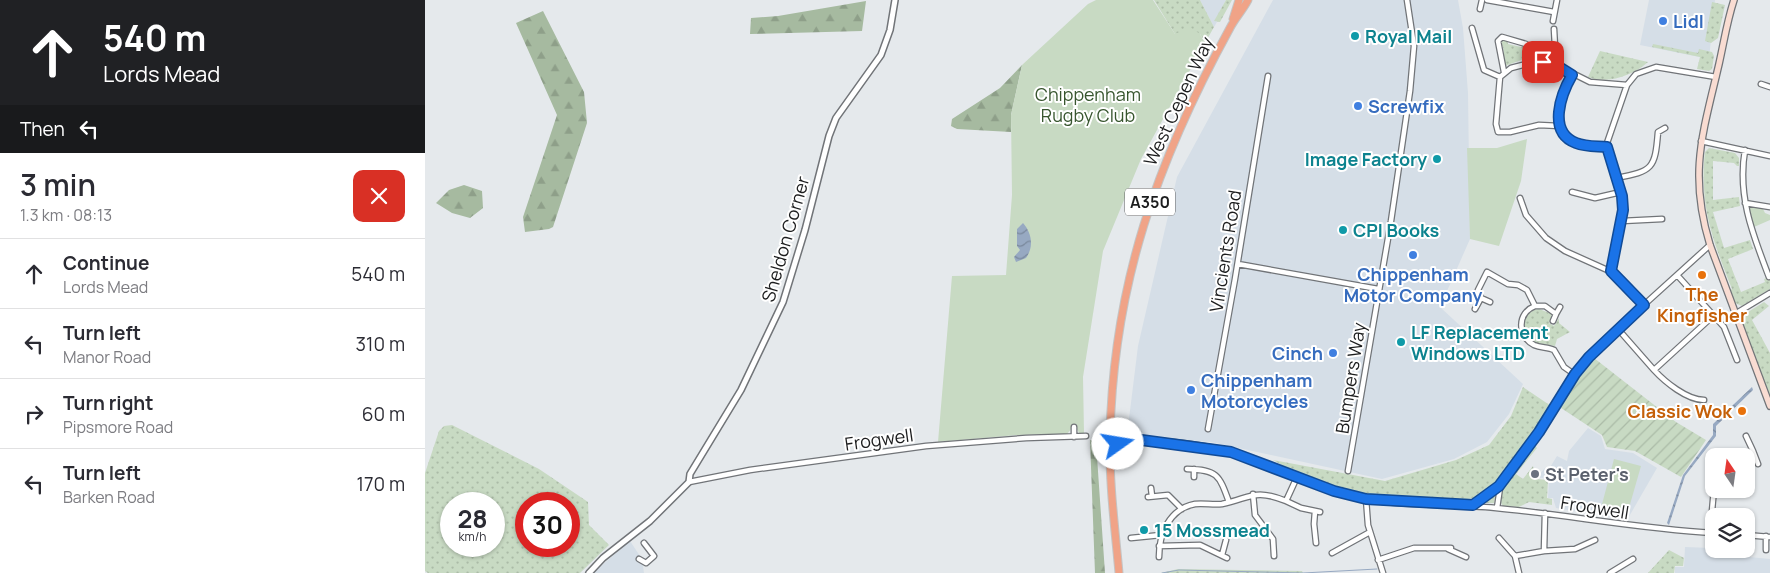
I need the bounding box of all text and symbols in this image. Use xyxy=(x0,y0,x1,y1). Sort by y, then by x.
place label: Lidl xyxy=(1673,9,1704,33)
text: 540 m xyxy=(103,14,206,62)
marker: Lidl xyxy=(1657,15,1669,27)
icon: ahead xyxy=(20,20,85,85)
place label: Royal Mail xyxy=(1365,24,1452,48)
marker: Royal Mail xyxy=(1349,30,1361,42)
street label: West Cepen Way xyxy=(1138,32,1219,169)
pin xyxy=(1522,41,1564,83)
icon: arrive xyxy=(1529,48,1557,76)
text: Lords Mead xyxy=(103,59,220,89)
park label: Chippenham Rugby Club xyxy=(1035,82,1141,127)
place label: Screwfix xyxy=(1368,94,1444,118)
marker: Screwfix xyxy=(1352,100,1364,112)
icon: left xyxy=(75,115,103,143)
text: Then xyxy=(20,116,65,142)
place label: Image Factory xyxy=(1305,147,1427,171)
marker: Image Factory xyxy=(1431,153,1443,165)
text: 3 min xyxy=(20,164,96,205)
button: close xyxy=(353,170,405,222)
street label: Sheldon Corner xyxy=(756,173,815,305)
road number: A350 xyxy=(1125,188,1175,216)
street label: Vincients Road xyxy=(1204,188,1246,314)
text: 1.3 km · 08:13 xyxy=(20,204,112,226)
place label: CPI Books xyxy=(1353,218,1440,242)
marker: CPI Books xyxy=(1337,224,1349,236)
marker: Chippenham Motor Company xyxy=(1407,249,1419,261)
text: Continue xyxy=(63,250,149,276)
icon: ahead xyxy=(20,260,48,288)
text: 540 m xyxy=(351,261,405,287)
place label: Chippenham Motor Company xyxy=(1344,262,1482,307)
marker: The Kingfisher xyxy=(1696,269,1708,281)
text: Lords Mead xyxy=(63,276,148,298)
place label: The Kingfisher xyxy=(1657,282,1747,327)
text: Turn left xyxy=(63,320,141,346)
street label: Bumpers Way xyxy=(1329,320,1371,435)
place label: LF Replacement Windows LTD xyxy=(1411,320,1549,365)
icon: left xyxy=(20,330,48,358)
text: 310 m xyxy=(356,331,405,357)
marker: LF Replacement Windows LTD xyxy=(1395,336,1407,348)
place label: Cinch xyxy=(1272,341,1323,365)
text: Manor Road xyxy=(63,346,151,368)
marker: Cinch xyxy=(1327,347,1339,359)
place label: Chippenham Motorcycles xyxy=(1201,368,1312,413)
marker: Chippenham Motorcycles xyxy=(1185,384,1197,396)
text: Turn right xyxy=(63,390,153,416)
place label: Classic Wok xyxy=(1628,399,1733,423)
icon: right xyxy=(20,400,48,428)
text: 60 m xyxy=(362,401,405,427)
marker: Classic Wok xyxy=(1736,405,1748,417)
text: Pipsmore Road xyxy=(63,416,173,438)
position arrow xyxy=(1091,417,1143,469)
street label: Frogwell xyxy=(843,422,915,456)
north arrow xyxy=(1705,448,1755,498)
map controls xyxy=(1705,448,1755,558)
text: Turn left xyxy=(63,460,141,486)
place label: St Peter's xyxy=(1545,462,1629,486)
marker: St Peter's xyxy=(1529,468,1541,480)
icon: left xyxy=(20,470,48,498)
text: 170 m xyxy=(357,471,405,497)
text: Barken Road xyxy=(63,486,155,508)
street label: Frogwell xyxy=(1559,490,1631,524)
speed limit sign: 30 xyxy=(515,492,580,557)
text: 28 xyxy=(457,501,488,536)
button: layers xyxy=(1705,508,1755,558)
place label: 15 Mossmead xyxy=(1154,518,1270,542)
marker: 15 Mossmead xyxy=(1138,524,1150,536)
text: km/h xyxy=(459,528,486,545)

